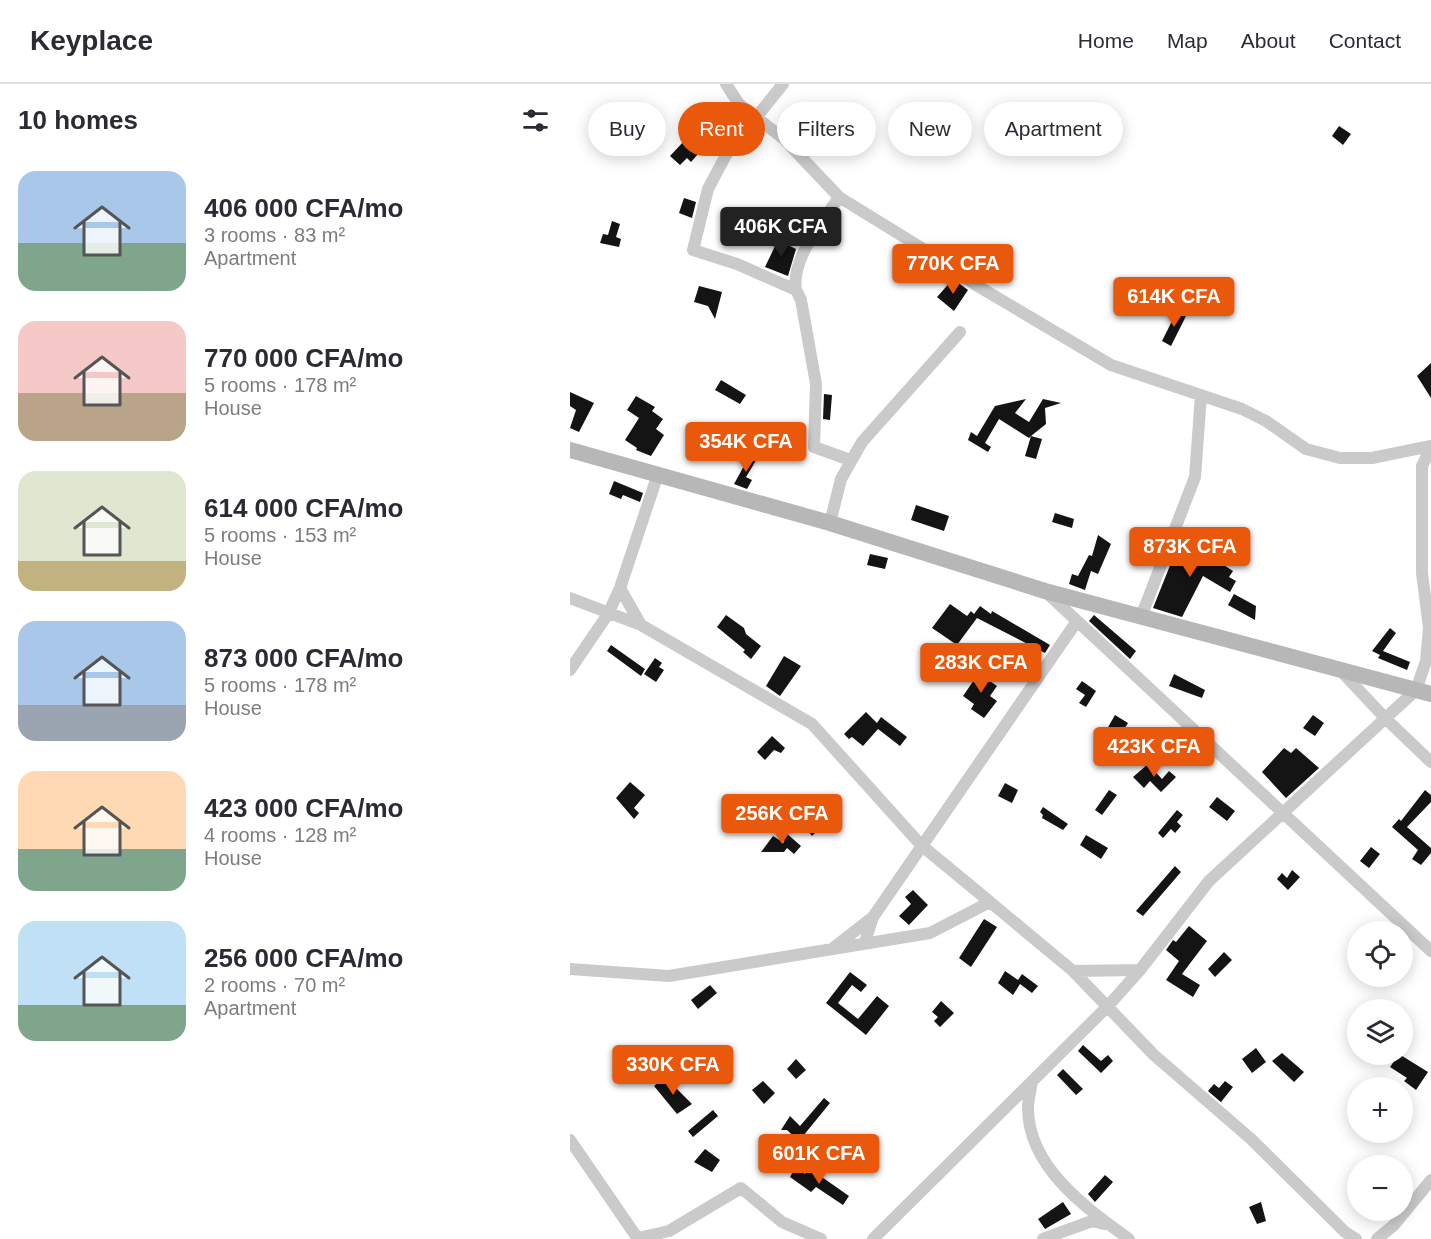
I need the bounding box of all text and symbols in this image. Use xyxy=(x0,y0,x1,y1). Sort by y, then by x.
text: Keyplace xyxy=(30,25,153,56)
text: Home xyxy=(1078,29,1134,52)
text: Map xyxy=(1167,29,1208,52)
text: About xyxy=(1241,29,1296,52)
text: Contact xyxy=(1329,29,1401,52)
chip: Buy xyxy=(588,102,666,156)
chip: Rent xyxy=(678,102,765,156)
chip: Filters xyxy=(777,102,876,156)
chip: New xyxy=(888,102,972,156)
chip: Apartment xyxy=(984,102,1123,156)
icon: filters xyxy=(519,104,552,137)
text: 10 homes xyxy=(18,105,138,135)
text: 406 000 CFA/mo xyxy=(204,193,403,223)
icon: home xyxy=(66,195,138,267)
pin: 406K CFA xyxy=(719,207,843,258)
text: 406K CFA xyxy=(734,215,828,237)
text: 3 rooms · 83 m² xyxy=(204,224,345,246)
pin: 770K CFA xyxy=(891,244,1015,295)
text: Apartment xyxy=(204,247,296,269)
text: 770K CFA xyxy=(906,252,1000,274)
pin: 614K CFA xyxy=(1112,277,1236,328)
text: 614K CFA xyxy=(1127,285,1221,307)
text: 770 000 CFA/mo xyxy=(204,343,403,373)
icon: home xyxy=(66,345,138,417)
text: 5 rooms · 178 m² xyxy=(204,374,356,396)
text: House xyxy=(204,397,262,419)
pin: 354K CFA xyxy=(684,422,808,473)
text: 354K CFA xyxy=(699,430,793,452)
text: 614 000 CFA/mo xyxy=(204,493,403,523)
icon: home xyxy=(66,495,138,567)
text: 5 rooms · 153 m² xyxy=(204,524,356,546)
pin: 873K CFA xyxy=(1128,527,1252,578)
text: 873K CFA xyxy=(1143,535,1237,557)
text: House xyxy=(204,547,262,569)
text: 873 000 CFA/mo xyxy=(204,643,403,673)
pin: 283K CFA xyxy=(919,643,1043,694)
icon: home xyxy=(66,645,138,717)
text: 283K CFA xyxy=(934,651,1028,673)
text: 5 rooms · 178 m² xyxy=(204,674,356,696)
text: House xyxy=(204,697,262,719)
pin: 423K CFA xyxy=(1092,727,1216,778)
text: 423K CFA xyxy=(1107,735,1201,757)
text: 423 000 CFA/mo xyxy=(204,793,403,823)
pin: 256K CFA xyxy=(720,794,844,845)
icon: home xyxy=(66,795,138,867)
text: 256K CFA xyxy=(735,802,829,824)
text: 4 rooms · 128 m² xyxy=(204,824,356,846)
text: House xyxy=(204,847,262,869)
map controls xyxy=(1347,921,1413,1221)
button: locate xyxy=(1347,921,1413,987)
text: 256 000 CFA/mo xyxy=(204,943,403,973)
icon: home xyxy=(66,945,138,1017)
text: 2 rooms · 70 m² xyxy=(204,974,345,996)
text: Apartment xyxy=(204,997,296,1019)
button: layers xyxy=(1347,999,1413,1065)
pin: 330K CFA xyxy=(611,1045,735,1096)
text: 330K CFA xyxy=(626,1053,720,1075)
button: + xyxy=(1347,1077,1413,1143)
pin: 601K CFA xyxy=(757,1134,881,1185)
text: 601K CFA xyxy=(772,1142,866,1164)
button: − xyxy=(1347,1155,1413,1221)

